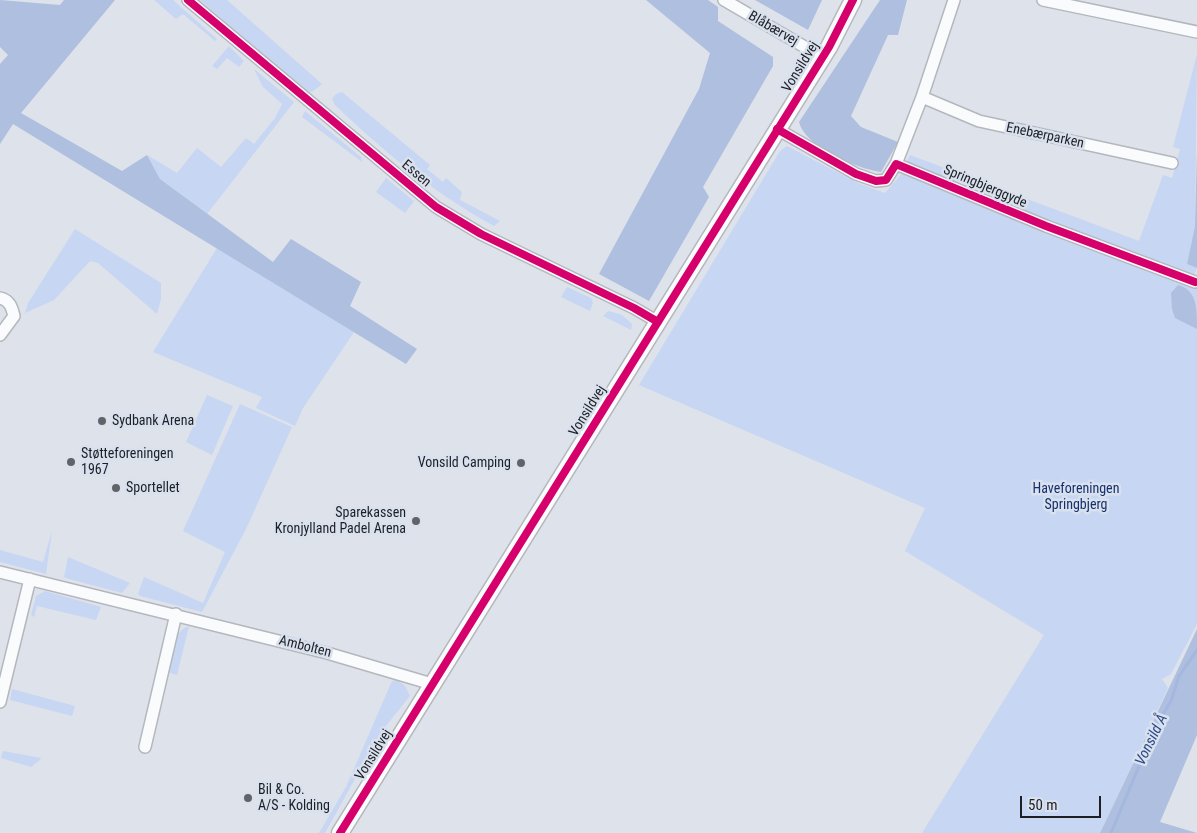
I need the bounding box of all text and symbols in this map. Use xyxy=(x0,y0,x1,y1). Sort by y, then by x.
street label: Blåbærvej xyxy=(745,8,801,50)
street label: Vonsildvej xyxy=(779,39,823,95)
street label: Enebærparken xyxy=(1005,120,1085,152)
street label: Essen xyxy=(398,157,434,191)
street label: Springbjerggyde xyxy=(941,162,1029,212)
street label: Vonsildvej xyxy=(566,383,610,439)
place label: Sydbank Arena xyxy=(112,413,194,429)
marker: Sydbank Arena xyxy=(96,415,108,427)
place label: Støtteforeningen 1967 xyxy=(81,446,173,478)
place label: Vonsild Camping xyxy=(418,455,511,471)
marker: Støtteforeningen 1967 xyxy=(65,456,77,468)
marker: Vonsild Camping xyxy=(515,457,527,469)
place label: Sportellet xyxy=(126,480,180,496)
park label: Haveforeningen Springbjerg xyxy=(1033,481,1119,514)
marker: Sportellet xyxy=(110,482,122,494)
place label: Sparekassen Kronjylland Padel Arena xyxy=(275,505,406,538)
marker: Sparekassen Kronjylland Padel Arena xyxy=(410,515,422,527)
street label: Ambolten xyxy=(277,632,333,662)
water label: Vonsild Å xyxy=(1132,712,1172,768)
street label: Vonsildvej xyxy=(352,727,396,783)
place label: Bil & Co. A/S - Kolding xyxy=(258,782,330,814)
scale bar xyxy=(1022,786,1103,818)
marker: Bil & Co. A/S - Kolding xyxy=(242,792,254,804)
text: 50 m xyxy=(1028,796,1058,814)

